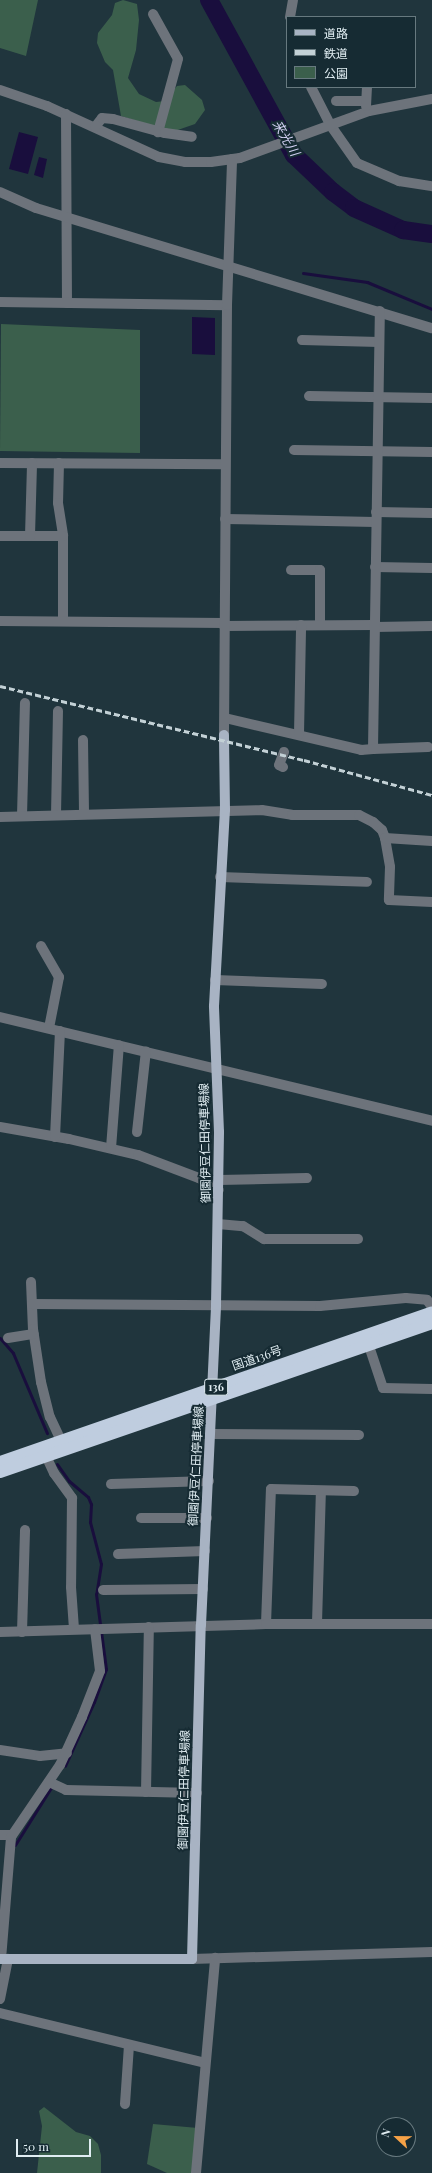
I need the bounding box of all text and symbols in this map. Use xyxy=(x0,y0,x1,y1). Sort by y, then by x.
legend xyxy=(286,16,416,88)
text: 道路 xyxy=(324,25,348,41)
text: 鉄道 xyxy=(324,45,348,61)
text: 公園 xyxy=(324,65,348,81)
water label: 来光川 xyxy=(269,117,303,159)
street label: 御園伊豆仁田停車場線 xyxy=(197,1083,213,1203)
street label: 国道136号 xyxy=(230,1343,284,1373)
road number: 136 xyxy=(204,1378,228,1396)
street label: 御園伊豆仁田停車場線 xyxy=(186,1406,206,1526)
street label: 御園伊豆仁田停車場線 xyxy=(176,1730,192,1850)
north arrow xyxy=(376,2117,416,2157)
text: N xyxy=(377,2126,394,2139)
scale bar xyxy=(18,2131,93,2157)
text: 50 m xyxy=(23,2138,49,2154)

